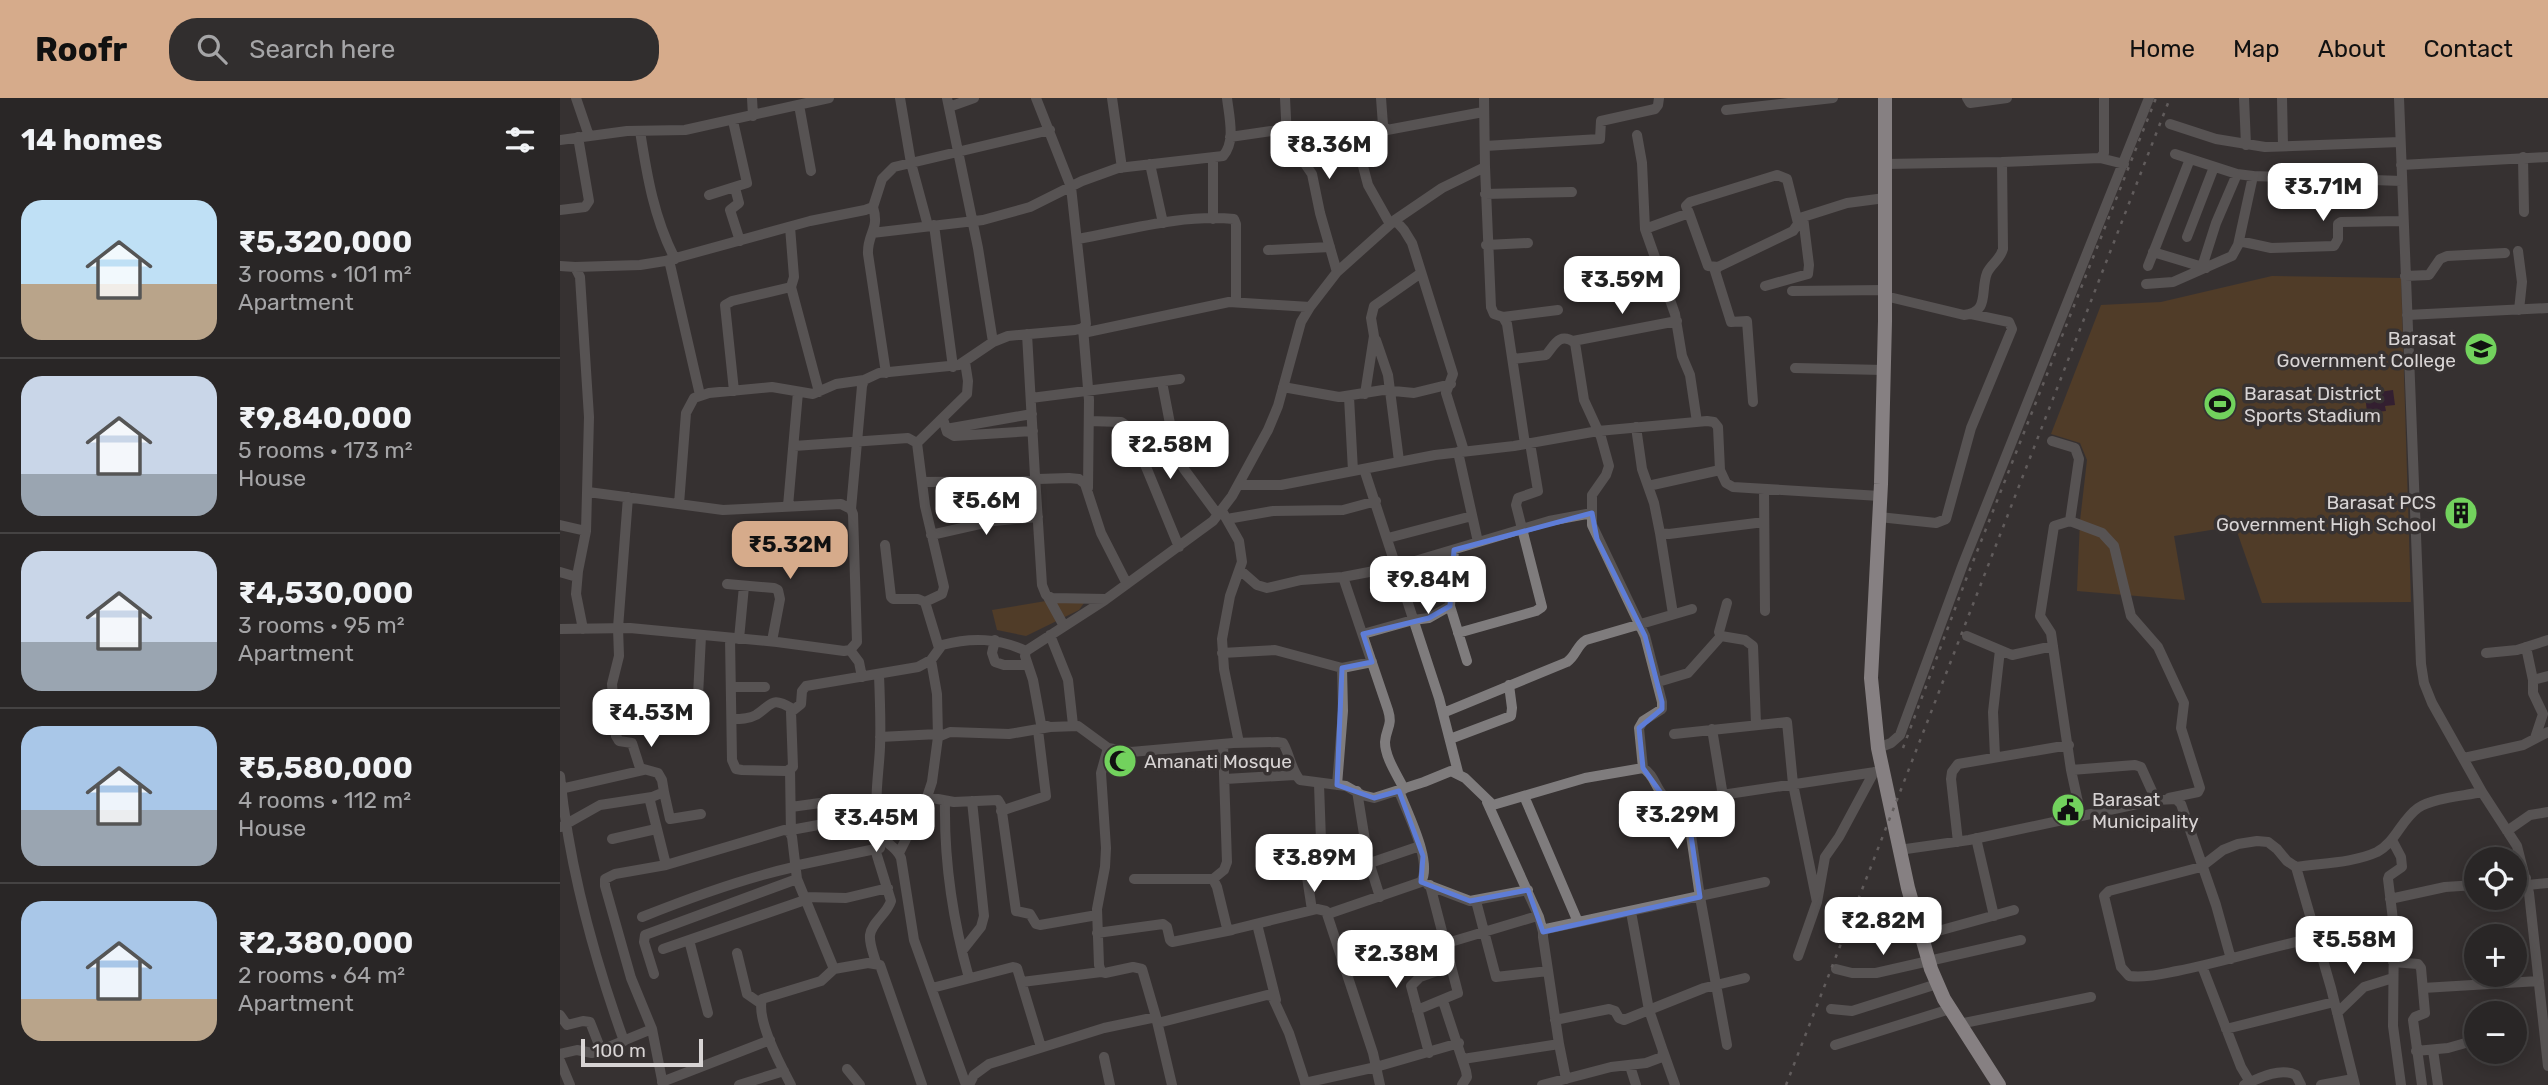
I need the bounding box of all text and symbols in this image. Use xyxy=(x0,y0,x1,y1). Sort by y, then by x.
search box xyxy=(169,18,659,81)
text: Roofr xyxy=(35,30,127,69)
icon: search xyxy=(193,30,231,68)
text: Search here xyxy=(249,34,395,65)
text: Home xyxy=(2129,35,2195,63)
text: Map xyxy=(2233,35,2280,63)
text: About xyxy=(2318,35,2386,63)
text: Contact xyxy=(2424,35,2513,63)
icon: filters xyxy=(501,121,539,159)
text: 14 homes xyxy=(21,122,163,158)
pin: ₹8.36M xyxy=(1272,122,1386,181)
text: ₹8.36M xyxy=(1287,130,1371,158)
pin: ₹3.71M xyxy=(2266,164,2380,223)
text: ₹3.71M xyxy=(2284,172,2362,200)
text: ₹5,320,000 xyxy=(238,224,412,260)
icon: home xyxy=(77,228,161,312)
pin: ₹3.59M xyxy=(1565,256,1679,316)
text: 3 rooms · 101 m² xyxy=(238,260,412,288)
text: ₹3.59M xyxy=(1580,265,1664,293)
text: Apartment xyxy=(238,288,354,316)
place label: Barasat Government College xyxy=(2277,327,2457,372)
school or university icon: Barasat Government College xyxy=(2462,330,2500,368)
place label: Barasat District Sports Stadium xyxy=(2244,382,2382,427)
sports icon: Barasat District Sports Stadium xyxy=(2201,385,2239,423)
text: ₹9,840,000 xyxy=(238,400,412,436)
icon: home xyxy=(77,404,161,488)
pin: ₹2.58M xyxy=(1113,422,1227,481)
text: ₹2.58M xyxy=(1128,430,1212,458)
text: 5 rooms · 173 m² xyxy=(238,436,413,464)
text: House xyxy=(238,464,306,492)
pin: ₹5.6M xyxy=(937,478,1035,537)
text: ₹5.6M xyxy=(952,486,1021,514)
place label: Barasat PCS Government High School xyxy=(2216,491,2436,536)
building icon: Barasat PCS Government High School xyxy=(2442,494,2480,532)
pin: ₹5.32M xyxy=(733,522,847,581)
text: ₹5.32M xyxy=(748,530,832,558)
pin: ₹9.84M xyxy=(1371,556,1485,616)
text: ₹9.84M xyxy=(1386,565,1470,593)
text: ₹4,530,000 xyxy=(238,575,413,611)
icon: home xyxy=(77,579,161,663)
text: 3 rooms · 95 m² xyxy=(238,611,405,639)
text: Apartment xyxy=(238,639,354,667)
pin: ₹4.53M xyxy=(594,690,708,749)
text: ₹4.53M xyxy=(609,698,693,726)
mosque icon: Amanati Mosque xyxy=(1101,742,1139,780)
text: ₹5,580,000 xyxy=(238,750,413,786)
place label: Amanati Mosque xyxy=(1144,750,1292,773)
icon: home xyxy=(77,754,161,838)
text: 4 rooms · 112 m² xyxy=(238,786,411,814)
place label: Barasat Municipality xyxy=(2092,788,2199,833)
public building icon: Barasat Municipality xyxy=(2049,791,2087,829)
pin: ₹3.29M xyxy=(1620,792,1734,851)
pin: ₹3.45M xyxy=(819,794,933,854)
text: ₹3.29M xyxy=(1635,800,1719,828)
text: ₹3.45M xyxy=(834,803,918,831)
text: House xyxy=(238,814,306,842)
pin: ₹3.89M xyxy=(1257,834,1371,894)
text: ₹3.89M xyxy=(1272,843,1356,871)
map controls xyxy=(2464,847,2527,1064)
button: locate xyxy=(2464,847,2527,910)
pin: ₹2.82M xyxy=(1826,898,1940,957)
text: ₹2.82M xyxy=(1841,906,1925,934)
pin: ₹5.58M xyxy=(2297,916,2411,976)
button: + xyxy=(2464,924,2527,987)
text: ₹2,380,000 xyxy=(238,925,413,961)
text: ₹5.58M xyxy=(2312,925,2396,953)
icon: home xyxy=(77,929,161,1013)
pin: ₹2.38M xyxy=(1339,930,1453,990)
text: ₹2.38M xyxy=(1353,939,1439,967)
text: 2 rooms · 64 m² xyxy=(238,961,405,989)
text: Apartment xyxy=(238,989,354,1017)
button: − xyxy=(2464,1001,2527,1064)
scale bar xyxy=(581,1036,704,1068)
text: 100 m xyxy=(592,1039,646,1062)

